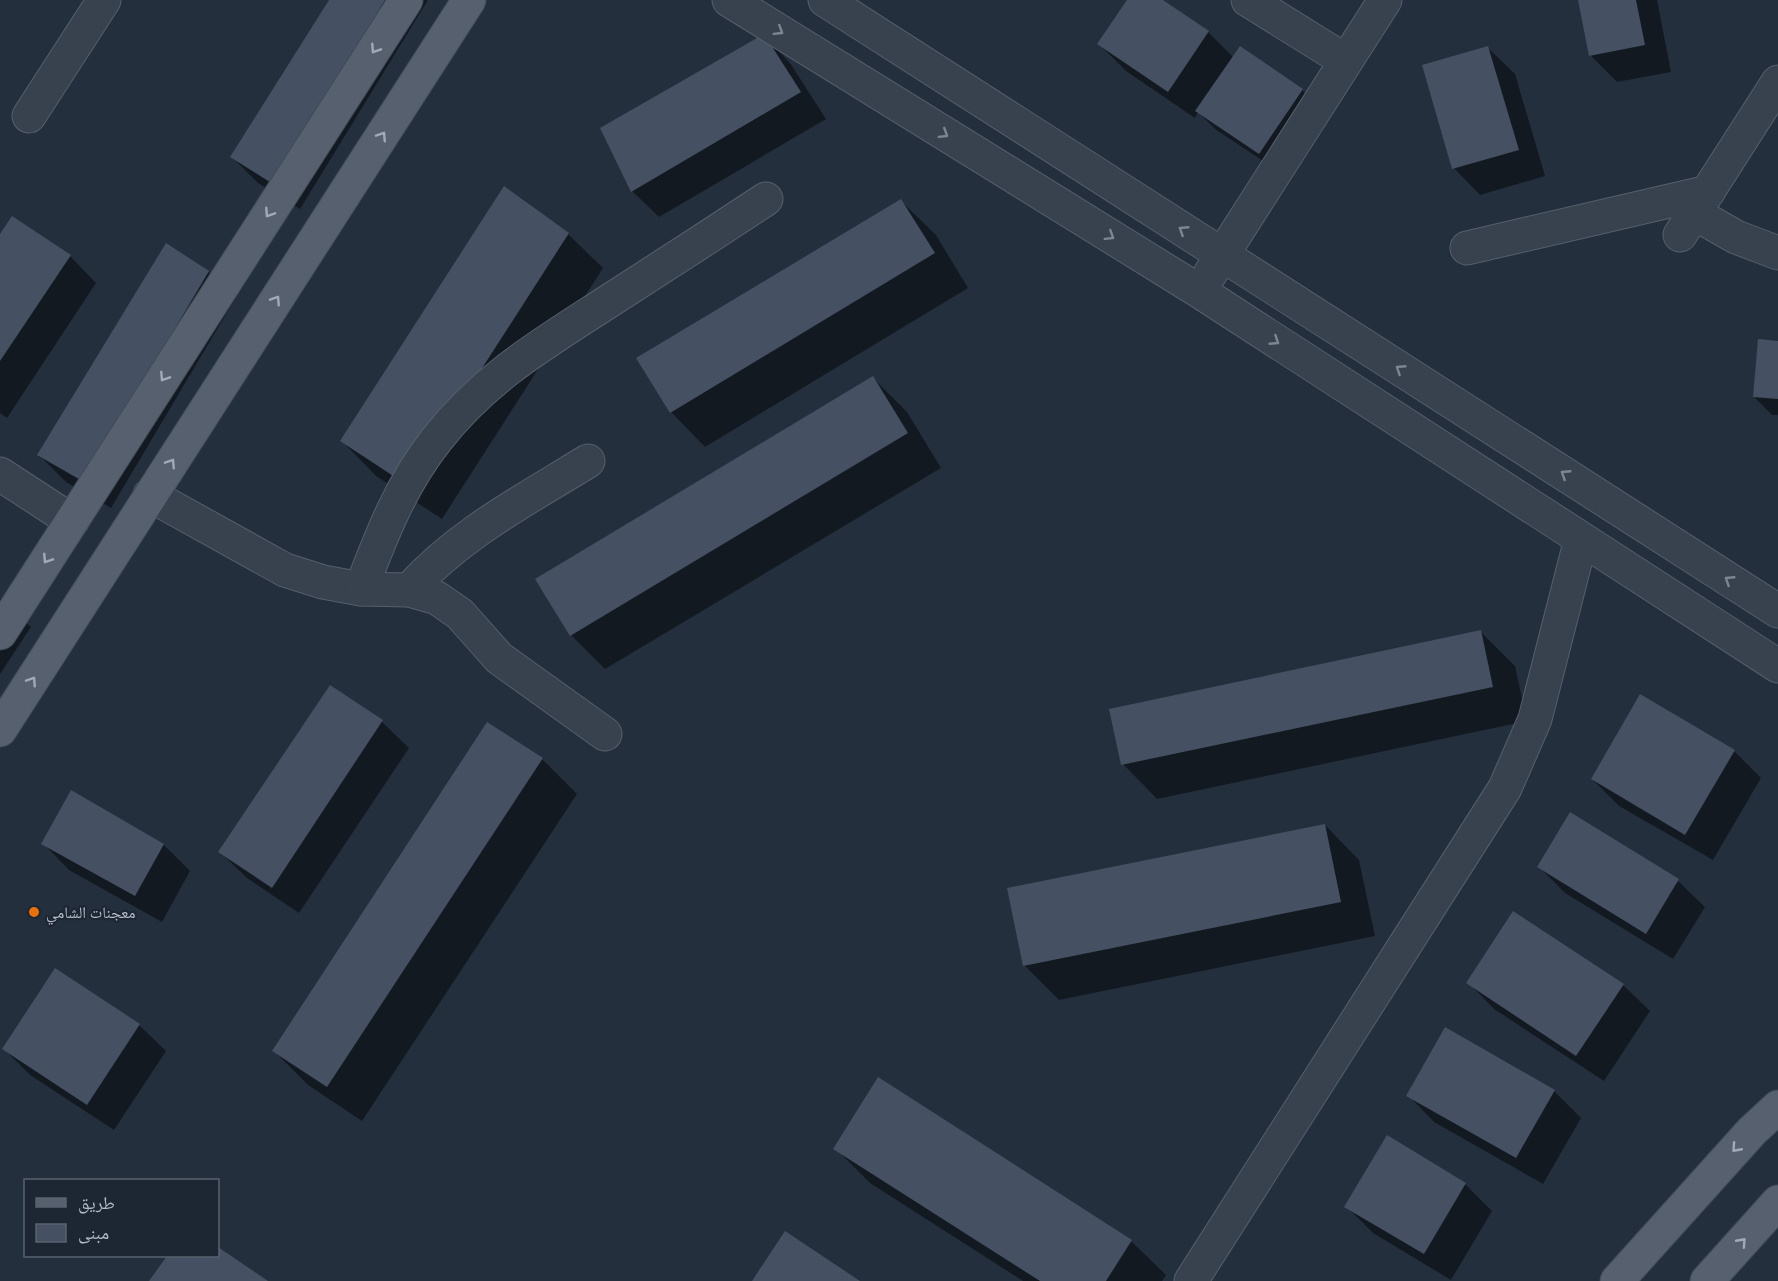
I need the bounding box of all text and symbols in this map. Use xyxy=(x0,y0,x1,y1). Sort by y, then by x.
one-way arrow xyxy=(772,23,783,34)
one-way arrow xyxy=(371,42,382,53)
one-way arrow xyxy=(938,126,948,138)
one-way arrow xyxy=(375,131,386,142)
one-way arrow xyxy=(265,207,277,217)
one-way arrow xyxy=(1179,226,1190,237)
one-way arrow xyxy=(1104,229,1114,241)
one-way arrow xyxy=(269,295,280,306)
one-way arrow xyxy=(1269,333,1279,345)
one-way arrow xyxy=(1396,365,1407,376)
one-way arrow xyxy=(160,371,171,382)
one-way arrow xyxy=(163,459,174,470)
one-way arrow xyxy=(1560,471,1571,482)
one-way arrow xyxy=(43,553,55,563)
one-way arrow xyxy=(1725,575,1735,587)
one-way arrow xyxy=(24,677,36,687)
place label: معجنات الشامي xyxy=(46,903,135,925)
marker: معجنات الشامي xyxy=(27,905,41,919)
one-way arrow xyxy=(1732,1142,1743,1152)
legend xyxy=(24,1179,219,1257)
text: طريق xyxy=(78,1192,115,1214)
text: مبنى xyxy=(78,1222,109,1244)
one-way arrow xyxy=(1735,1238,1746,1248)

